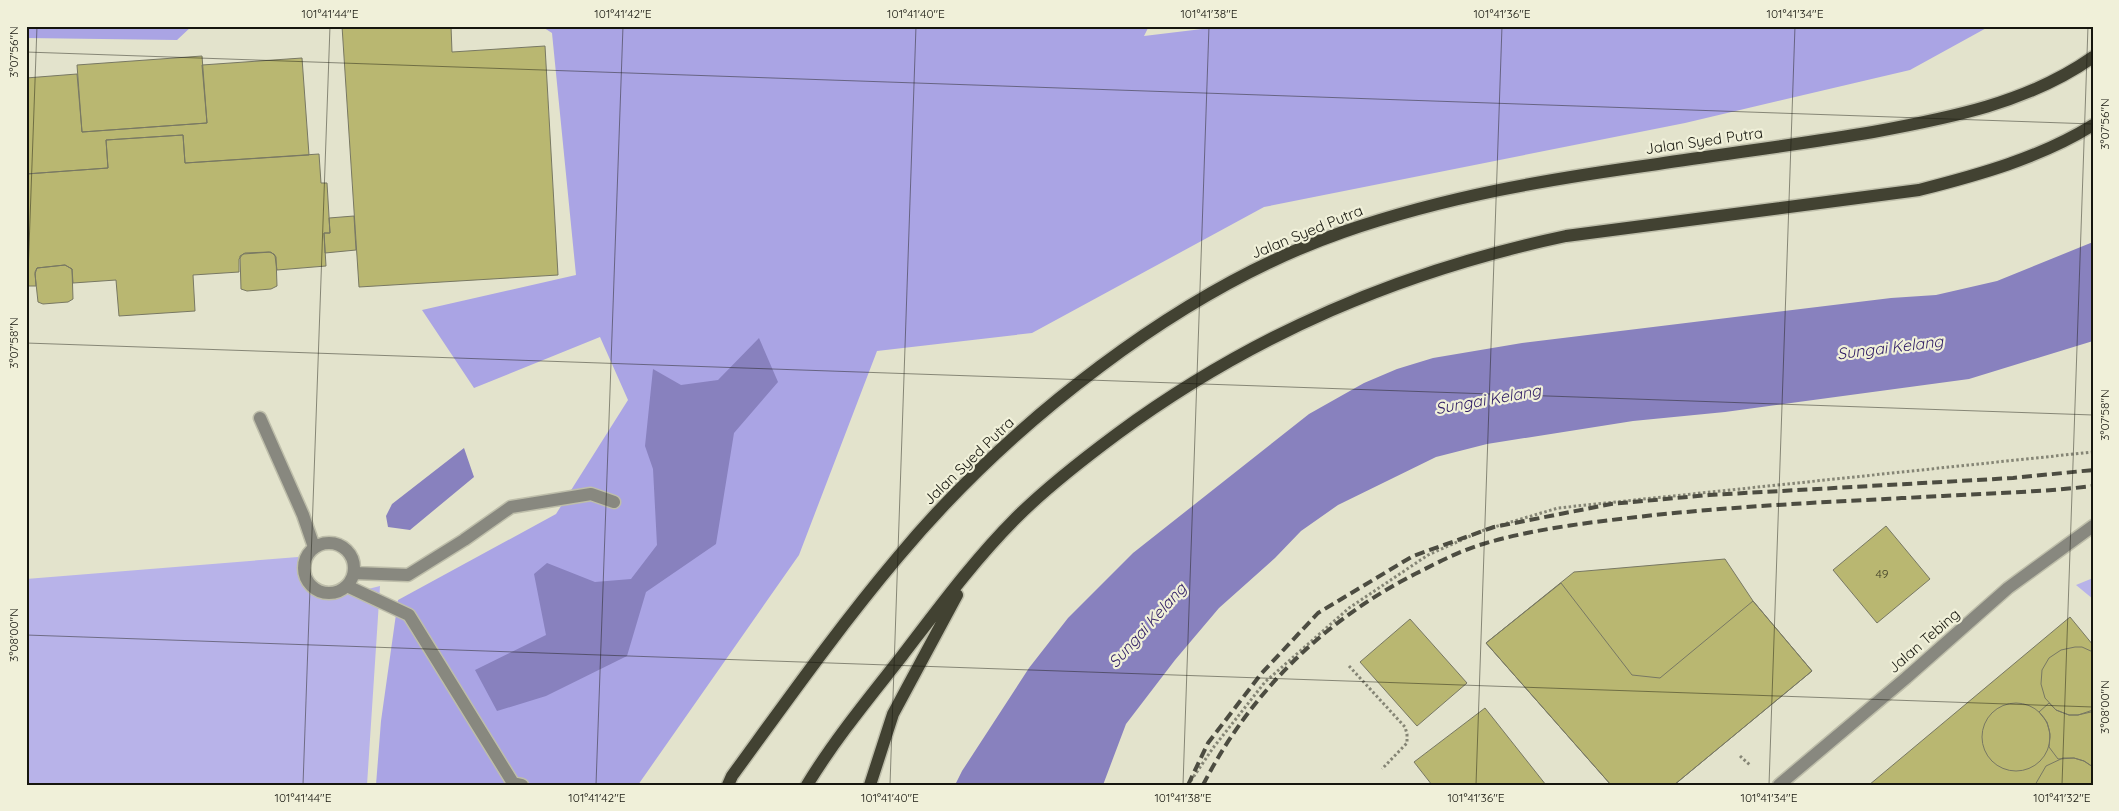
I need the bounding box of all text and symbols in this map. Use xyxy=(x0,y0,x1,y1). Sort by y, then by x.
text: 101°41'44"E xyxy=(301,6,359,21)
text: 101°41'42"E xyxy=(594,6,652,21)
text: 101°41'40"E xyxy=(887,6,945,21)
text: 101°41'38"E xyxy=(1180,6,1238,21)
text: 101°41'36"E xyxy=(1473,6,1531,21)
text: 101°41'34"E xyxy=(1766,6,1824,21)
text: 3°07'56"N xyxy=(6,26,21,78)
text: 3°07'56"N xyxy=(2097,98,2112,150)
street label: Jalan Syed Putra xyxy=(1644,123,1764,158)
street label: Jalan Syed Putra xyxy=(1248,200,1365,263)
text: 3°07'58"N xyxy=(6,317,21,369)
water label: Sungai Kelang xyxy=(1836,330,1945,363)
water label: Sungai Kelang xyxy=(1434,380,1543,418)
text: 3°07'58"N xyxy=(2097,389,2112,441)
street label: Jalan Syed Putra xyxy=(919,413,1018,509)
house number: 49 xyxy=(1876,566,1889,581)
water label: Sungai Kelang xyxy=(1104,578,1191,671)
street label: Jalan Tebing xyxy=(1884,604,1964,677)
text: 3°08'00"N xyxy=(6,608,21,662)
text: 3°08'00"N xyxy=(2097,680,2112,734)
text: 101°41'44"E xyxy=(274,790,332,805)
text: 101°41'42"E xyxy=(568,790,626,805)
text: 101°41'40"E xyxy=(861,790,919,805)
text: 101°41'38"E xyxy=(1154,790,1212,805)
text: 101°41'36"E xyxy=(1447,790,1505,805)
text: 101°41'34"E xyxy=(1740,790,1798,805)
text: 101°41'32"E xyxy=(2033,790,2091,805)

